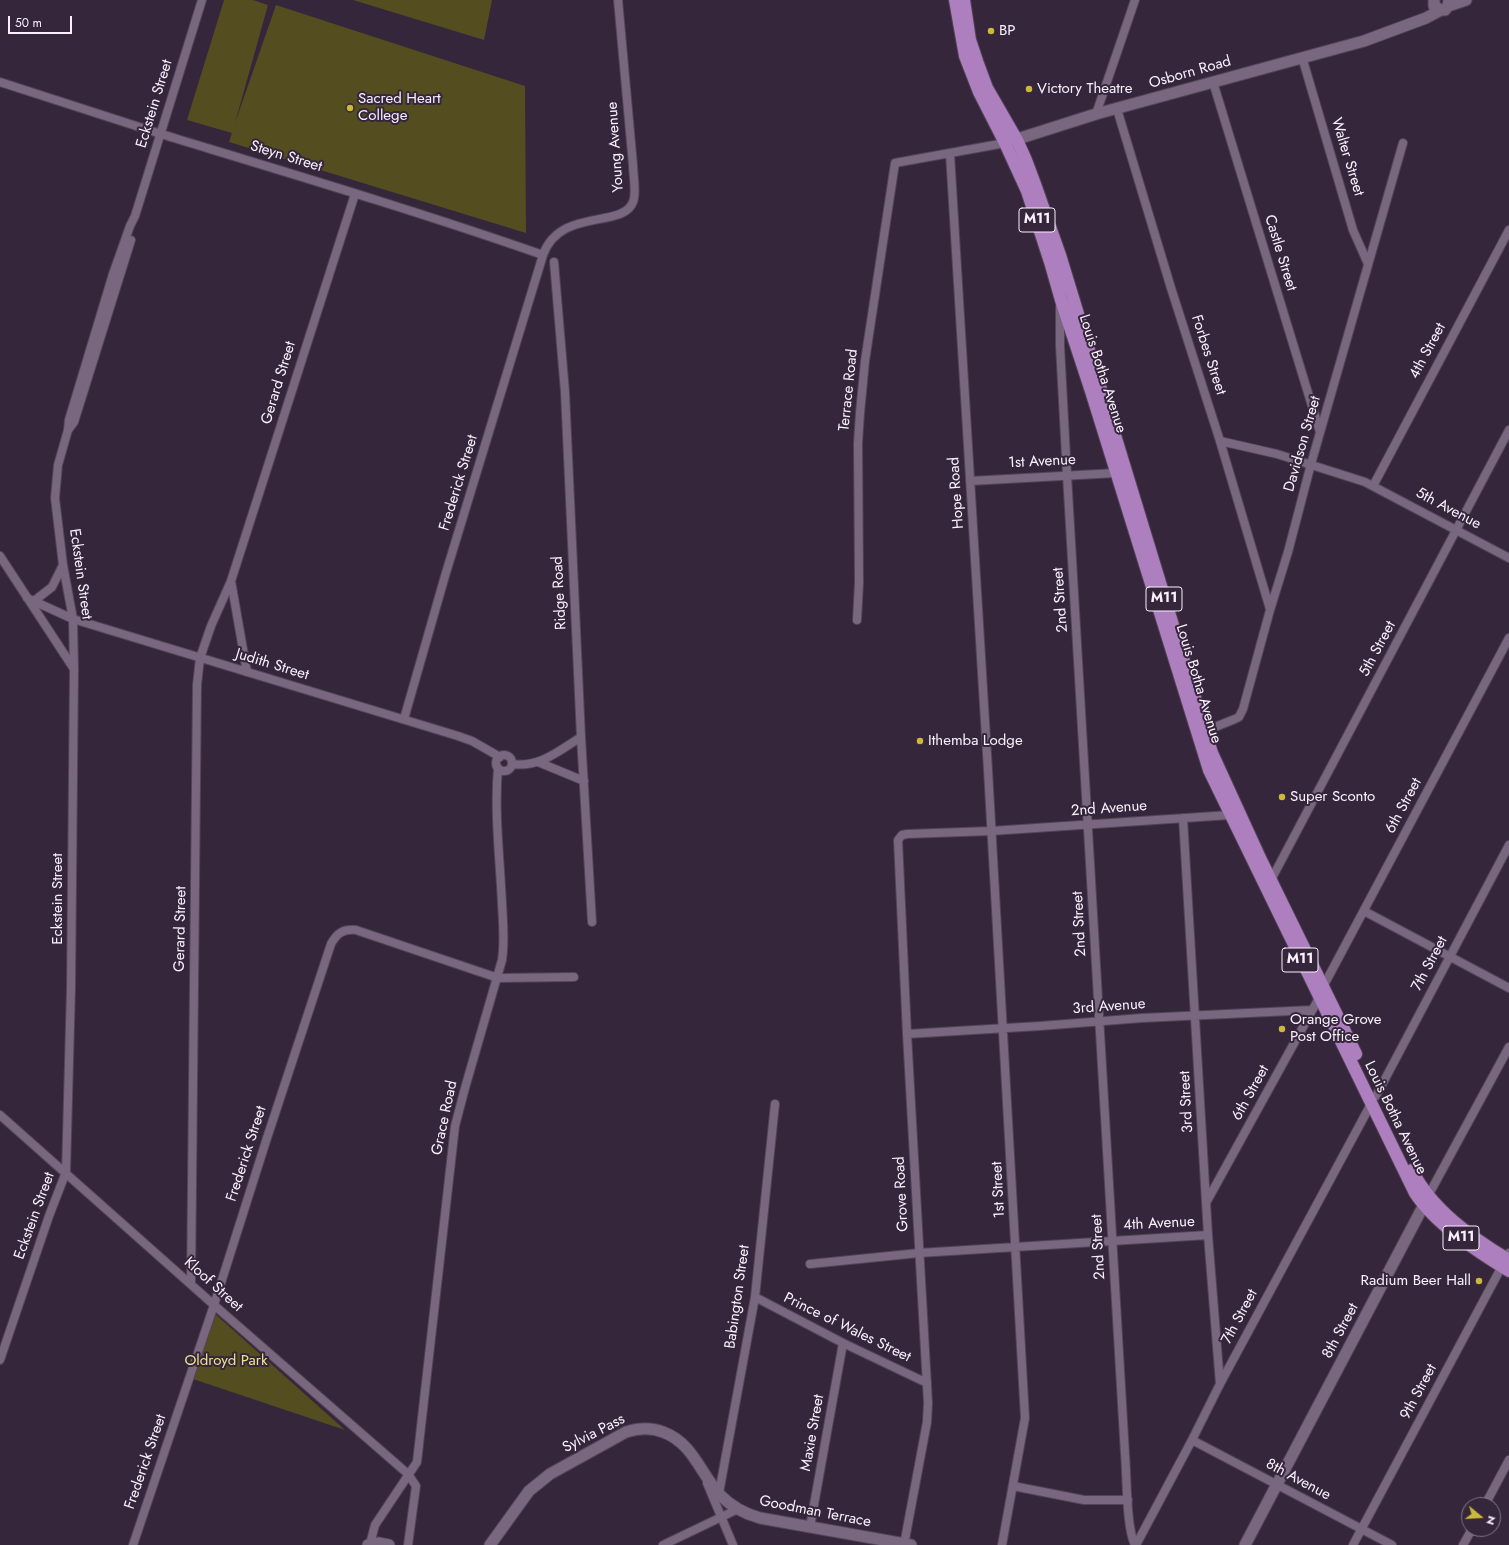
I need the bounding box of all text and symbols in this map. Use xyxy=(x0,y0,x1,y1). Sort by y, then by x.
scale bar xyxy=(10,8,74,34)
text: 50 m xyxy=(15,14,42,32)
place label: BP xyxy=(999,22,1016,40)
marker: BP xyxy=(986,26,996,36)
street label: Osborn Road xyxy=(1147,53,1233,93)
street label: Eckstein Street xyxy=(133,58,177,150)
place label: Victory Theatre xyxy=(1037,80,1132,98)
marker: Victory Theatre xyxy=(1024,84,1034,94)
place label: Sacred Heart College xyxy=(358,90,441,125)
street label: Young Avenue xyxy=(604,101,628,193)
marker: Sacred Heart College xyxy=(345,103,355,113)
street label: Walter Street xyxy=(1327,116,1367,198)
street label: Steyn Street xyxy=(248,138,324,176)
road number: M11 xyxy=(1019,208,1055,232)
street label: Castle Street xyxy=(1260,213,1300,293)
street label: Louis Botha Avenue xyxy=(1074,312,1130,436)
street label: Forbes Street xyxy=(1187,313,1229,397)
street label: 4th Street xyxy=(1406,320,1450,382)
street label: Gerard Street xyxy=(258,339,300,427)
street label: Terrace Road xyxy=(836,348,862,432)
street label: Davidson Street xyxy=(1281,394,1325,494)
street label: Frederick Street xyxy=(436,433,482,533)
street label: 1st Avenue xyxy=(1008,451,1076,473)
street label: Hope Road xyxy=(946,456,968,530)
street label: 5th Avenue xyxy=(1412,484,1484,534)
street label: Eckstein Street xyxy=(65,527,95,621)
street label: Ridge Road xyxy=(549,556,571,630)
street label: 2nd Street xyxy=(1050,567,1072,633)
road number: M11 xyxy=(1146,587,1182,611)
street label: 5th Street xyxy=(1356,618,1400,680)
street label: Louis Botha Avenue xyxy=(1171,622,1225,746)
street label: Judith Street xyxy=(233,645,311,685)
place label: Ithemba Lodge xyxy=(928,732,1023,750)
marker: Ithemba Lodge xyxy=(915,736,925,746)
street label: 6th Street xyxy=(1382,775,1426,837)
place label: Super Sconto xyxy=(1290,788,1375,806)
marker: Super Sconto xyxy=(1277,792,1287,802)
street label: 2nd Avenue xyxy=(1070,797,1148,821)
street label: Eckstein Street xyxy=(49,853,67,945)
street label: Gerard Street xyxy=(171,886,191,972)
street label: 2nd Street xyxy=(1069,891,1091,957)
street label: 7th Street xyxy=(1408,933,1452,995)
road number: M11 xyxy=(1282,948,1318,972)
street label: 3rd Avenue xyxy=(1072,995,1146,1019)
place label: Orange Grove Post Office xyxy=(1290,1011,1381,1046)
marker: Orange Grove Post Office xyxy=(1277,1024,1287,1034)
street label: Louis Botha Avenue xyxy=(1360,1058,1430,1178)
street label: 6th Street xyxy=(1228,1062,1274,1124)
street label: 3rd Street xyxy=(1176,1070,1198,1134)
street label: Grace Road xyxy=(428,1079,462,1157)
street label: Frederick Street xyxy=(223,1104,271,1204)
street label: Grove Road xyxy=(891,1156,913,1232)
street label: 1st Street xyxy=(989,1161,1009,1219)
street label: Eckstein Street xyxy=(11,1170,59,1262)
street label: 4th Avenue xyxy=(1123,1213,1195,1235)
street label: 2nd Street xyxy=(1088,1214,1110,1280)
road number: M11 xyxy=(1443,1226,1479,1250)
street label: Babington Street xyxy=(722,1244,754,1350)
street label: Kloof Street xyxy=(180,1254,246,1316)
place label: Radium Beer Hall xyxy=(1361,1272,1471,1290)
marker: Radium Beer Hall xyxy=(1474,1276,1484,1286)
street label: 7th Street xyxy=(1218,1286,1262,1348)
street label: Prince of Wales Street xyxy=(780,1289,914,1367)
street label: 8th Street xyxy=(1319,1300,1363,1362)
park label: Oldroyd Park xyxy=(184,1352,268,1370)
street label: 9th Street xyxy=(1397,1361,1441,1423)
street label: Maxie Street xyxy=(797,1393,829,1473)
street label: Sylvia Pass xyxy=(560,1411,628,1457)
street label: Frederick Street xyxy=(121,1412,171,1512)
street label: 8th Avenue xyxy=(1262,1455,1334,1505)
street label: Goodman Terrace xyxy=(758,1492,872,1532)
north arrow xyxy=(1461,1497,1501,1537)
text: N xyxy=(1483,1514,1500,1527)

